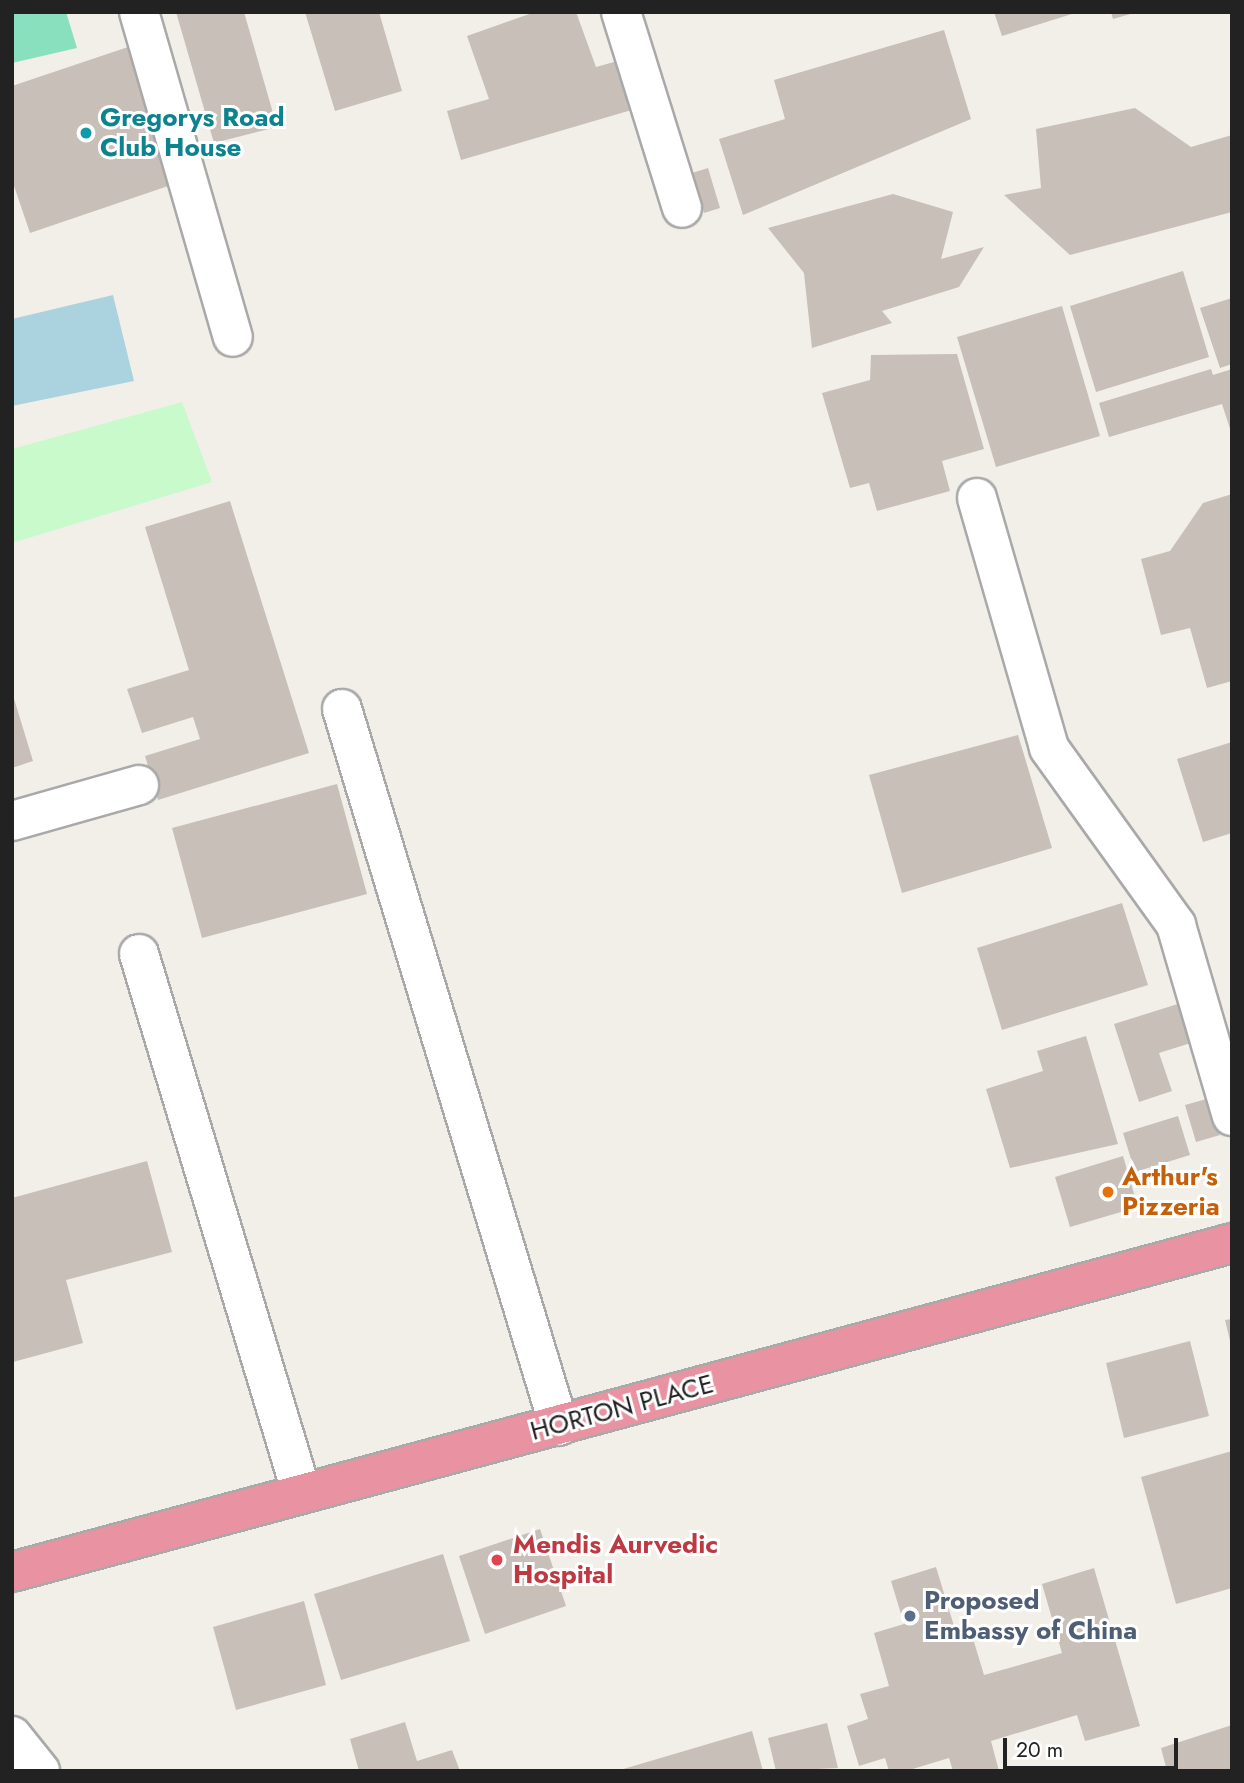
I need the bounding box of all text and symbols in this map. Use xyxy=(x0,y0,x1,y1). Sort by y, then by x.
place label: Gregorys Road Club House xyxy=(100,102,284,164)
marker: Gregorys Road Club House xyxy=(78,125,94,141)
place label: Arthur's Pizzeria xyxy=(1122,1161,1220,1222)
marker: Arthur's Pizzeria xyxy=(1100,1184,1116,1200)
street label: HORTON PLACE xyxy=(527,1369,717,1447)
place label: Mendis Aurvedic Hospital xyxy=(513,1529,718,1590)
marker: Mendis Aurvedic Hospital xyxy=(487,1550,507,1570)
place label: Proposed Embassy of China xyxy=(924,1585,1137,1646)
marker: Proposed Embassy of China xyxy=(902,1608,918,1624)
scale bar xyxy=(1006,1724,1181,1768)
text: 20 m xyxy=(1016,1735,1063,1765)

